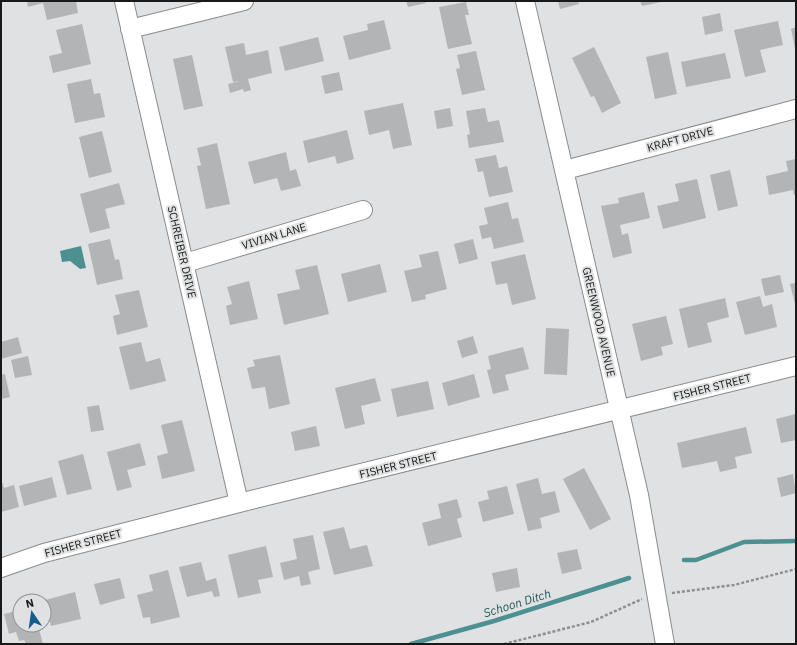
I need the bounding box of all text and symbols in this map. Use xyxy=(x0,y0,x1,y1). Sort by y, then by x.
street label: KRAFT DRIVE xyxy=(645,123,715,155)
street label: SCHREIBER DRIVE xyxy=(165,205,199,299)
street label: VIVIAN LANE xyxy=(240,220,308,252)
street label: GREENWOOD AVENUE xyxy=(580,266,618,378)
street label: FISHER STREET xyxy=(672,370,753,403)
street label: FISHER STREET xyxy=(358,448,439,481)
street label: FISHER STREET xyxy=(43,526,124,560)
water label: Schoon Ditch xyxy=(481,586,553,620)
north arrow xyxy=(12,593,52,633)
text: N xyxy=(24,596,35,611)

